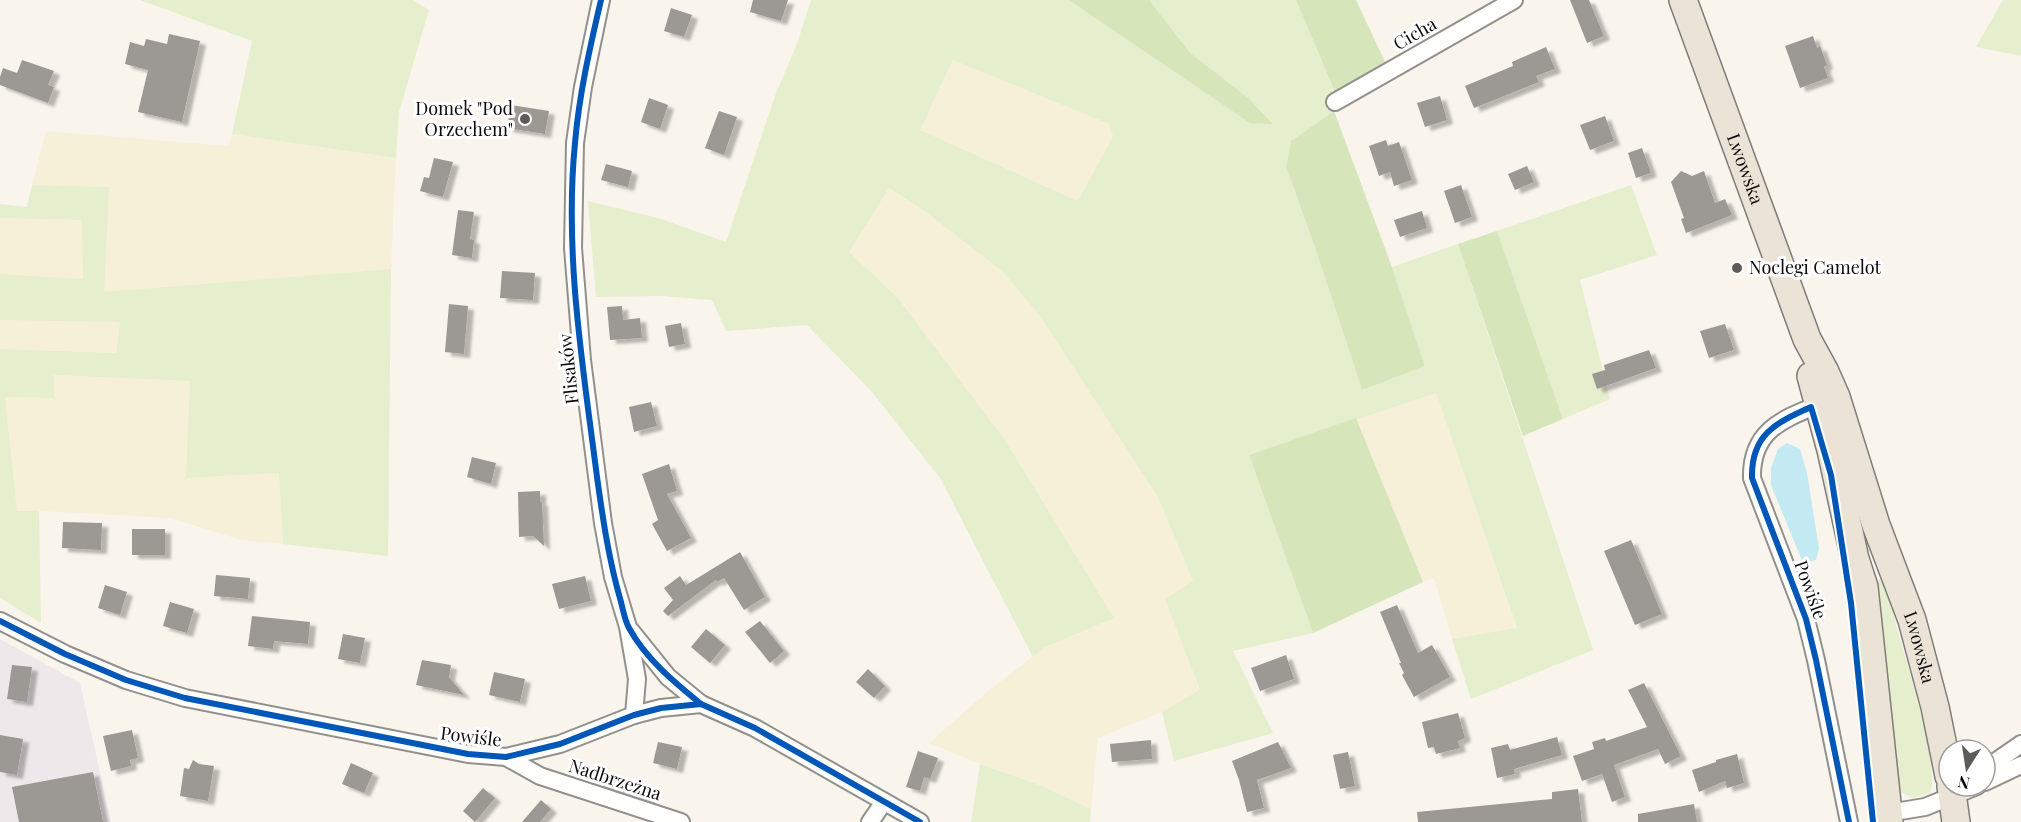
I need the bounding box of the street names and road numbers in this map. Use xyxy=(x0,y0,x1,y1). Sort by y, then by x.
street label: Cicha xyxy=(1389,11,1440,55)
street label: Lwowska xyxy=(1722,130,1770,207)
street label: Flisaków xyxy=(552,333,584,405)
street label: Powiśle xyxy=(1789,557,1833,623)
street label: Lwowska xyxy=(1899,608,1941,686)
street label: Powiśle xyxy=(439,720,503,752)
street label: Nadbrzeżna xyxy=(566,753,665,805)

